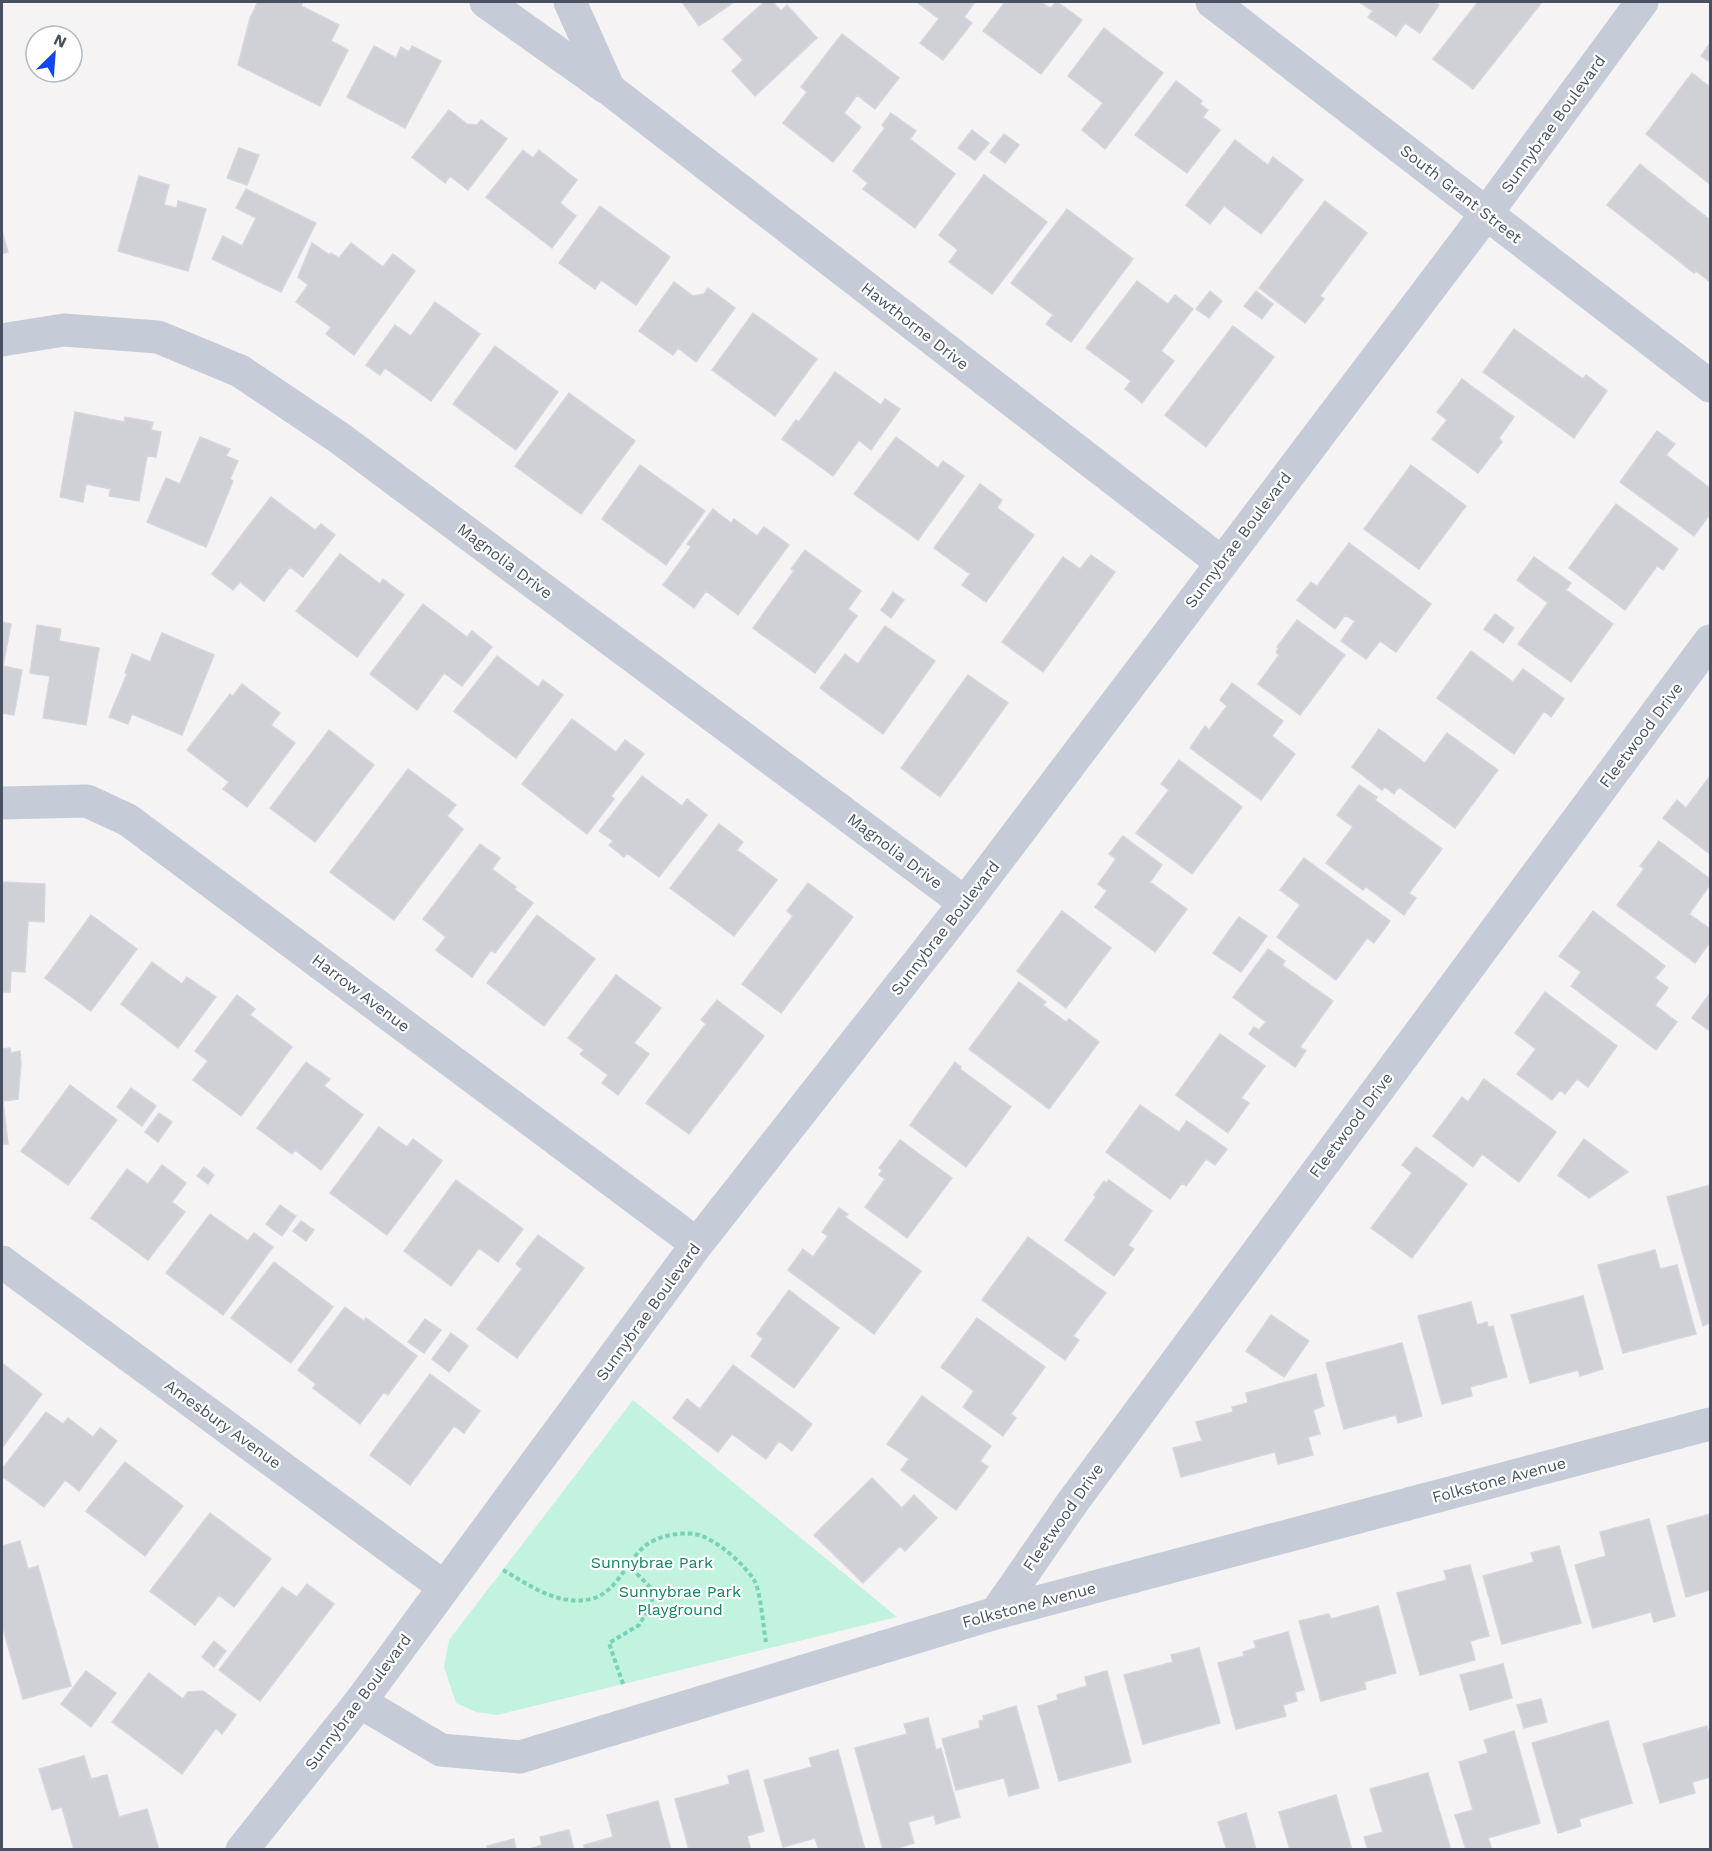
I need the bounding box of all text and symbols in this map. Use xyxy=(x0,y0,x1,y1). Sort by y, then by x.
north arrow xyxy=(24,24,84,84)
text: N xyxy=(51,30,70,52)
street label: Sunnybrae Boulevard xyxy=(1497,52,1609,196)
street label: South Grant Street xyxy=(1396,141,1526,247)
street label: Hawthorne Drive xyxy=(858,278,972,374)
street label: Sunnybrae Boulevard xyxy=(1181,468,1295,612)
street label: Magnolia Drive xyxy=(454,519,556,603)
street label: Fleetwood Drive xyxy=(1595,678,1687,792)
street label: Magnolia Drive xyxy=(844,809,946,893)
street label: Sunnybrae Boulevard xyxy=(887,857,1003,999)
street label: Harrow Avenue xyxy=(308,950,414,1036)
street label: Fleetwood Drive xyxy=(1305,1068,1397,1182)
street label: Sunnybrae Boulevard xyxy=(592,1240,704,1384)
street label: Amesbury Avenue xyxy=(161,1375,285,1473)
street label: Folkstone Avenue xyxy=(1430,1453,1568,1507)
street label: Fleetwood Drive xyxy=(1019,1459,1107,1575)
park label: Sunnybrae Park xyxy=(591,1553,713,1572)
street label: Folkstone Avenue xyxy=(960,1578,1098,1632)
park label: Sunnybrae Park Playground xyxy=(619,1582,741,1619)
street label: Sunnybrae Boulevard xyxy=(301,1630,415,1774)

